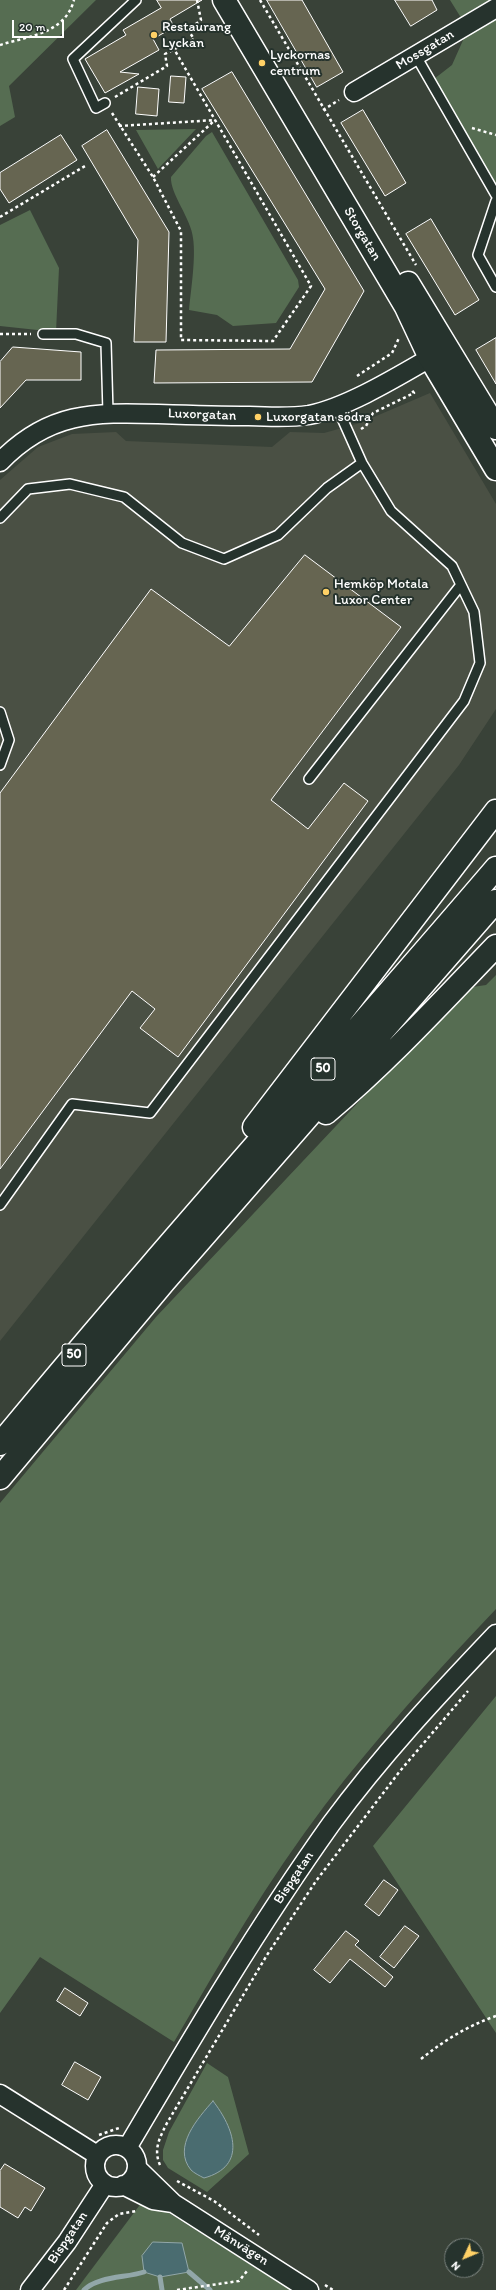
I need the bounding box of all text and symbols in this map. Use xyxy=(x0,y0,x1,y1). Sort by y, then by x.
scale bar xyxy=(14,12,66,38)
place label: Restaurang Lyckan xyxy=(162,19,231,52)
text: 20 m xyxy=(19,20,46,34)
street label: Mossgatan xyxy=(393,26,457,74)
marker: Restaurang Lyckan xyxy=(149,30,159,40)
place label: Lyckornas centrum xyxy=(270,47,330,80)
marker: Lyckornas centrum xyxy=(257,58,267,68)
street label: Storgatan xyxy=(339,204,385,264)
street label: Luxorgatan xyxy=(167,405,237,425)
place label: Luxorgatan södra xyxy=(266,409,371,425)
marker: Luxorgatan södra xyxy=(253,412,263,422)
place label: Hemköp Motala Luxor Center xyxy=(334,576,428,608)
marker: Hemköp Motala Luxor Center xyxy=(321,587,331,597)
road number: 50 xyxy=(311,1058,335,1080)
road number: 50 xyxy=(62,1344,86,1366)
street label: Bispgatan xyxy=(270,1849,318,1907)
street label: Bispgatan xyxy=(44,2209,92,2267)
street label: Månvägen xyxy=(210,2223,272,2269)
north arrow xyxy=(444,2238,484,2278)
text: N xyxy=(448,2259,463,2273)

